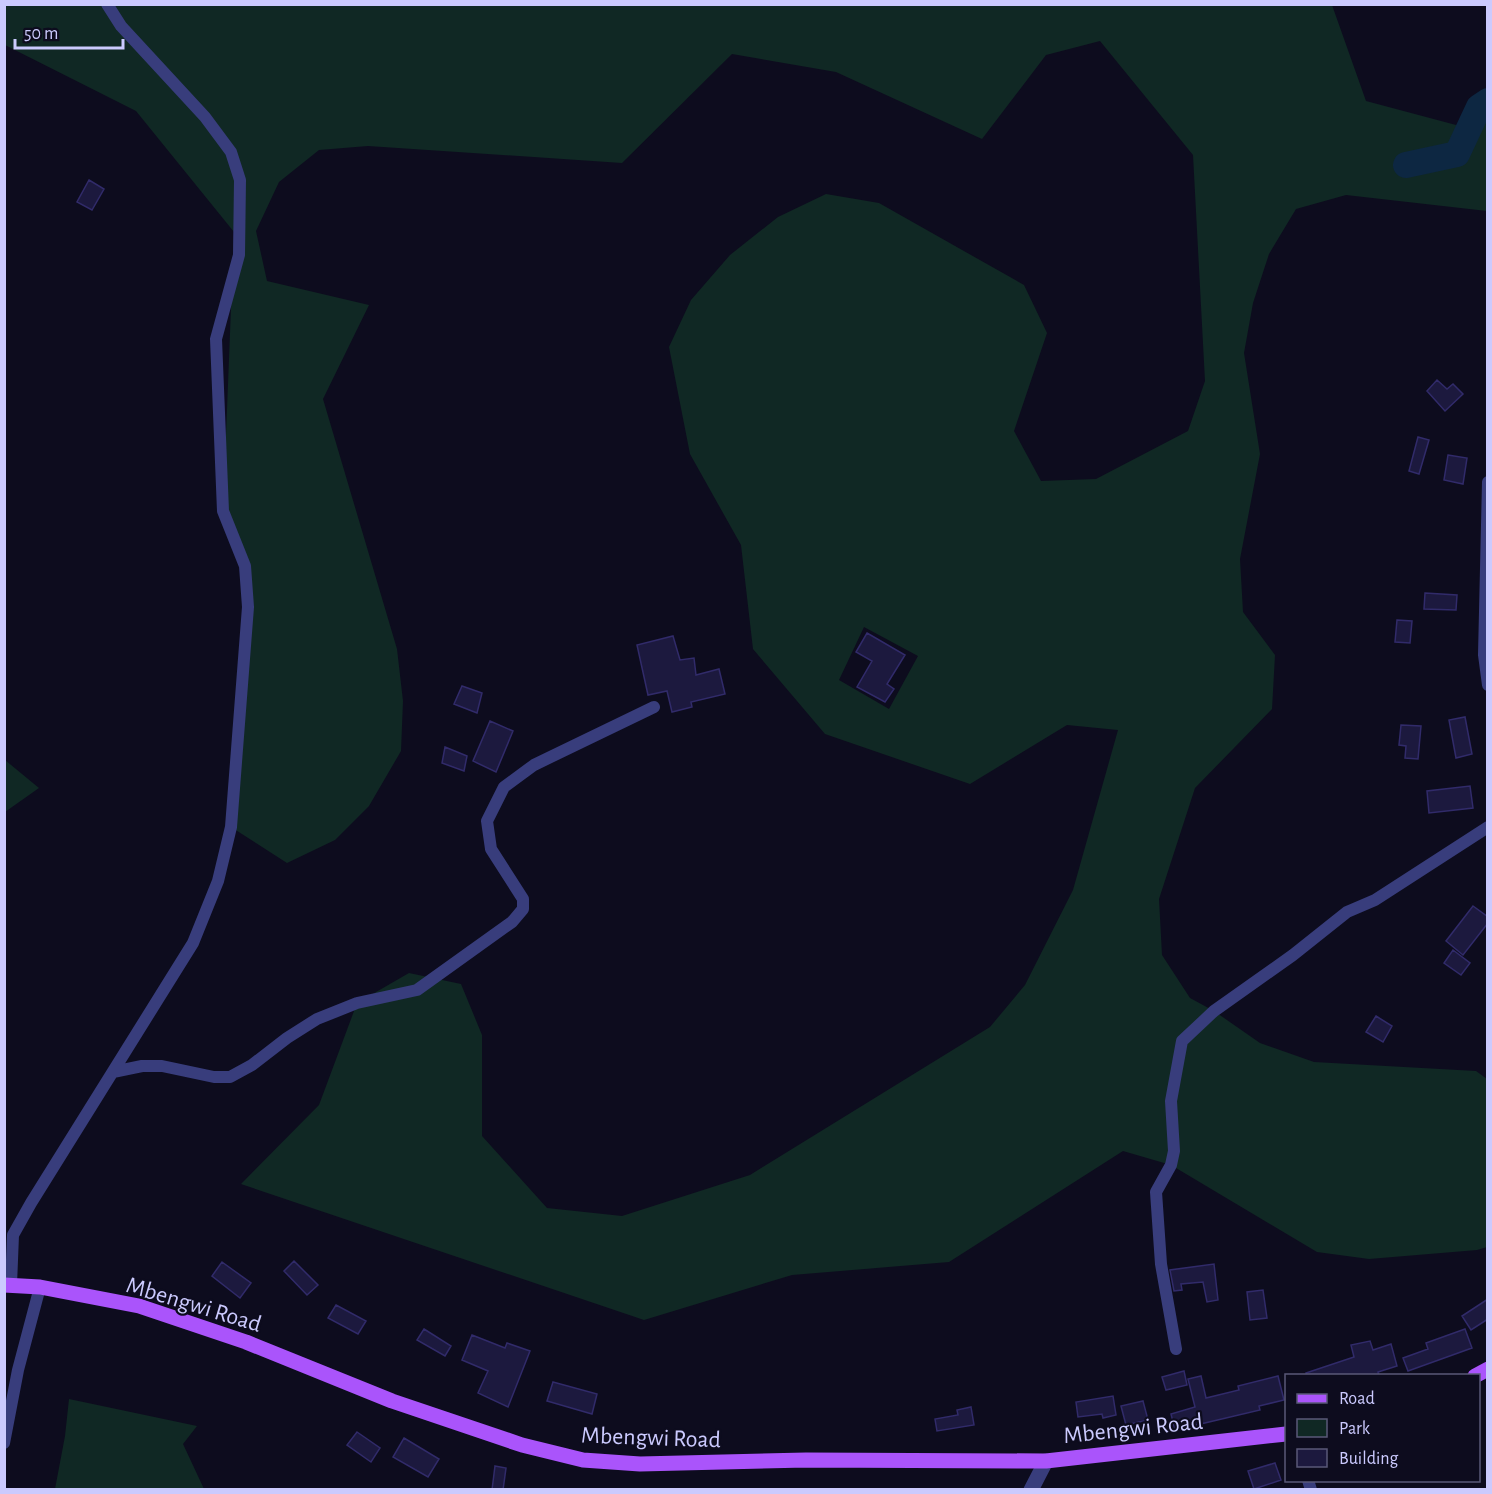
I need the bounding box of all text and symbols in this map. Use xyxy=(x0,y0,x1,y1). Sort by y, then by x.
scale bar xyxy=(15,12,123,50)
text: 50 m xyxy=(24,25,58,43)
street label: Mbengwi Road xyxy=(123,1273,264,1337)
legend xyxy=(1285,1374,1480,1482)
text: Road xyxy=(1339,1390,1375,1408)
street label: Mbengwi Road xyxy=(1062,1410,1204,1448)
text: Park xyxy=(1339,1420,1371,1438)
street label: Mbengwi Road xyxy=(581,1424,721,1452)
text: Building xyxy=(1339,1450,1399,1468)

